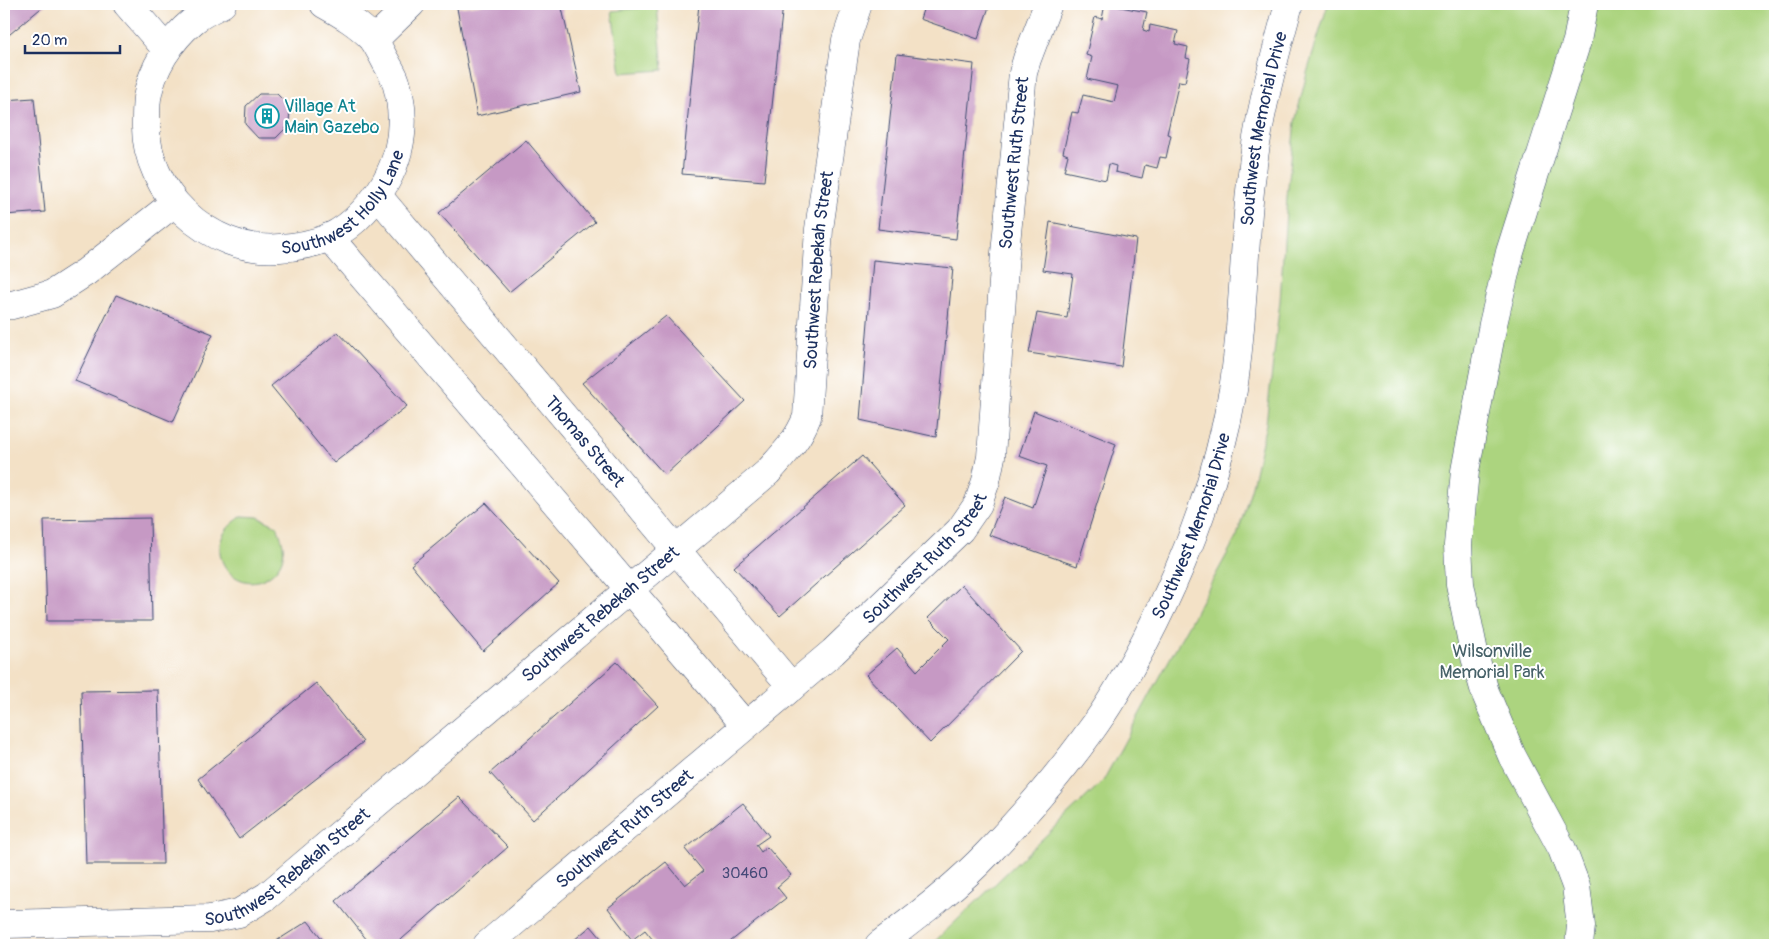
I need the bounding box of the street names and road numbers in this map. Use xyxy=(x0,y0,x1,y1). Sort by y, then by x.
street label: Southwest Memorial Drive xyxy=(1236,29,1293,227)
street label: Southwest Ruth Street xyxy=(994,75,1035,250)
street label: Southwest Holly Lane xyxy=(280,148,410,260)
street label: Southwest Rebekah Street xyxy=(799,169,839,370)
street label: Thomas Street xyxy=(539,391,630,493)
street label: Southwest Memorial Drive xyxy=(1147,430,1236,623)
street label: Southwest Ruth Street xyxy=(858,490,993,629)
street label: Southwest Rebekah Street xyxy=(517,541,685,688)
street label: Southwest Ruth Street xyxy=(551,764,699,894)
street label: Southwest Rebekah Street xyxy=(204,802,375,931)

